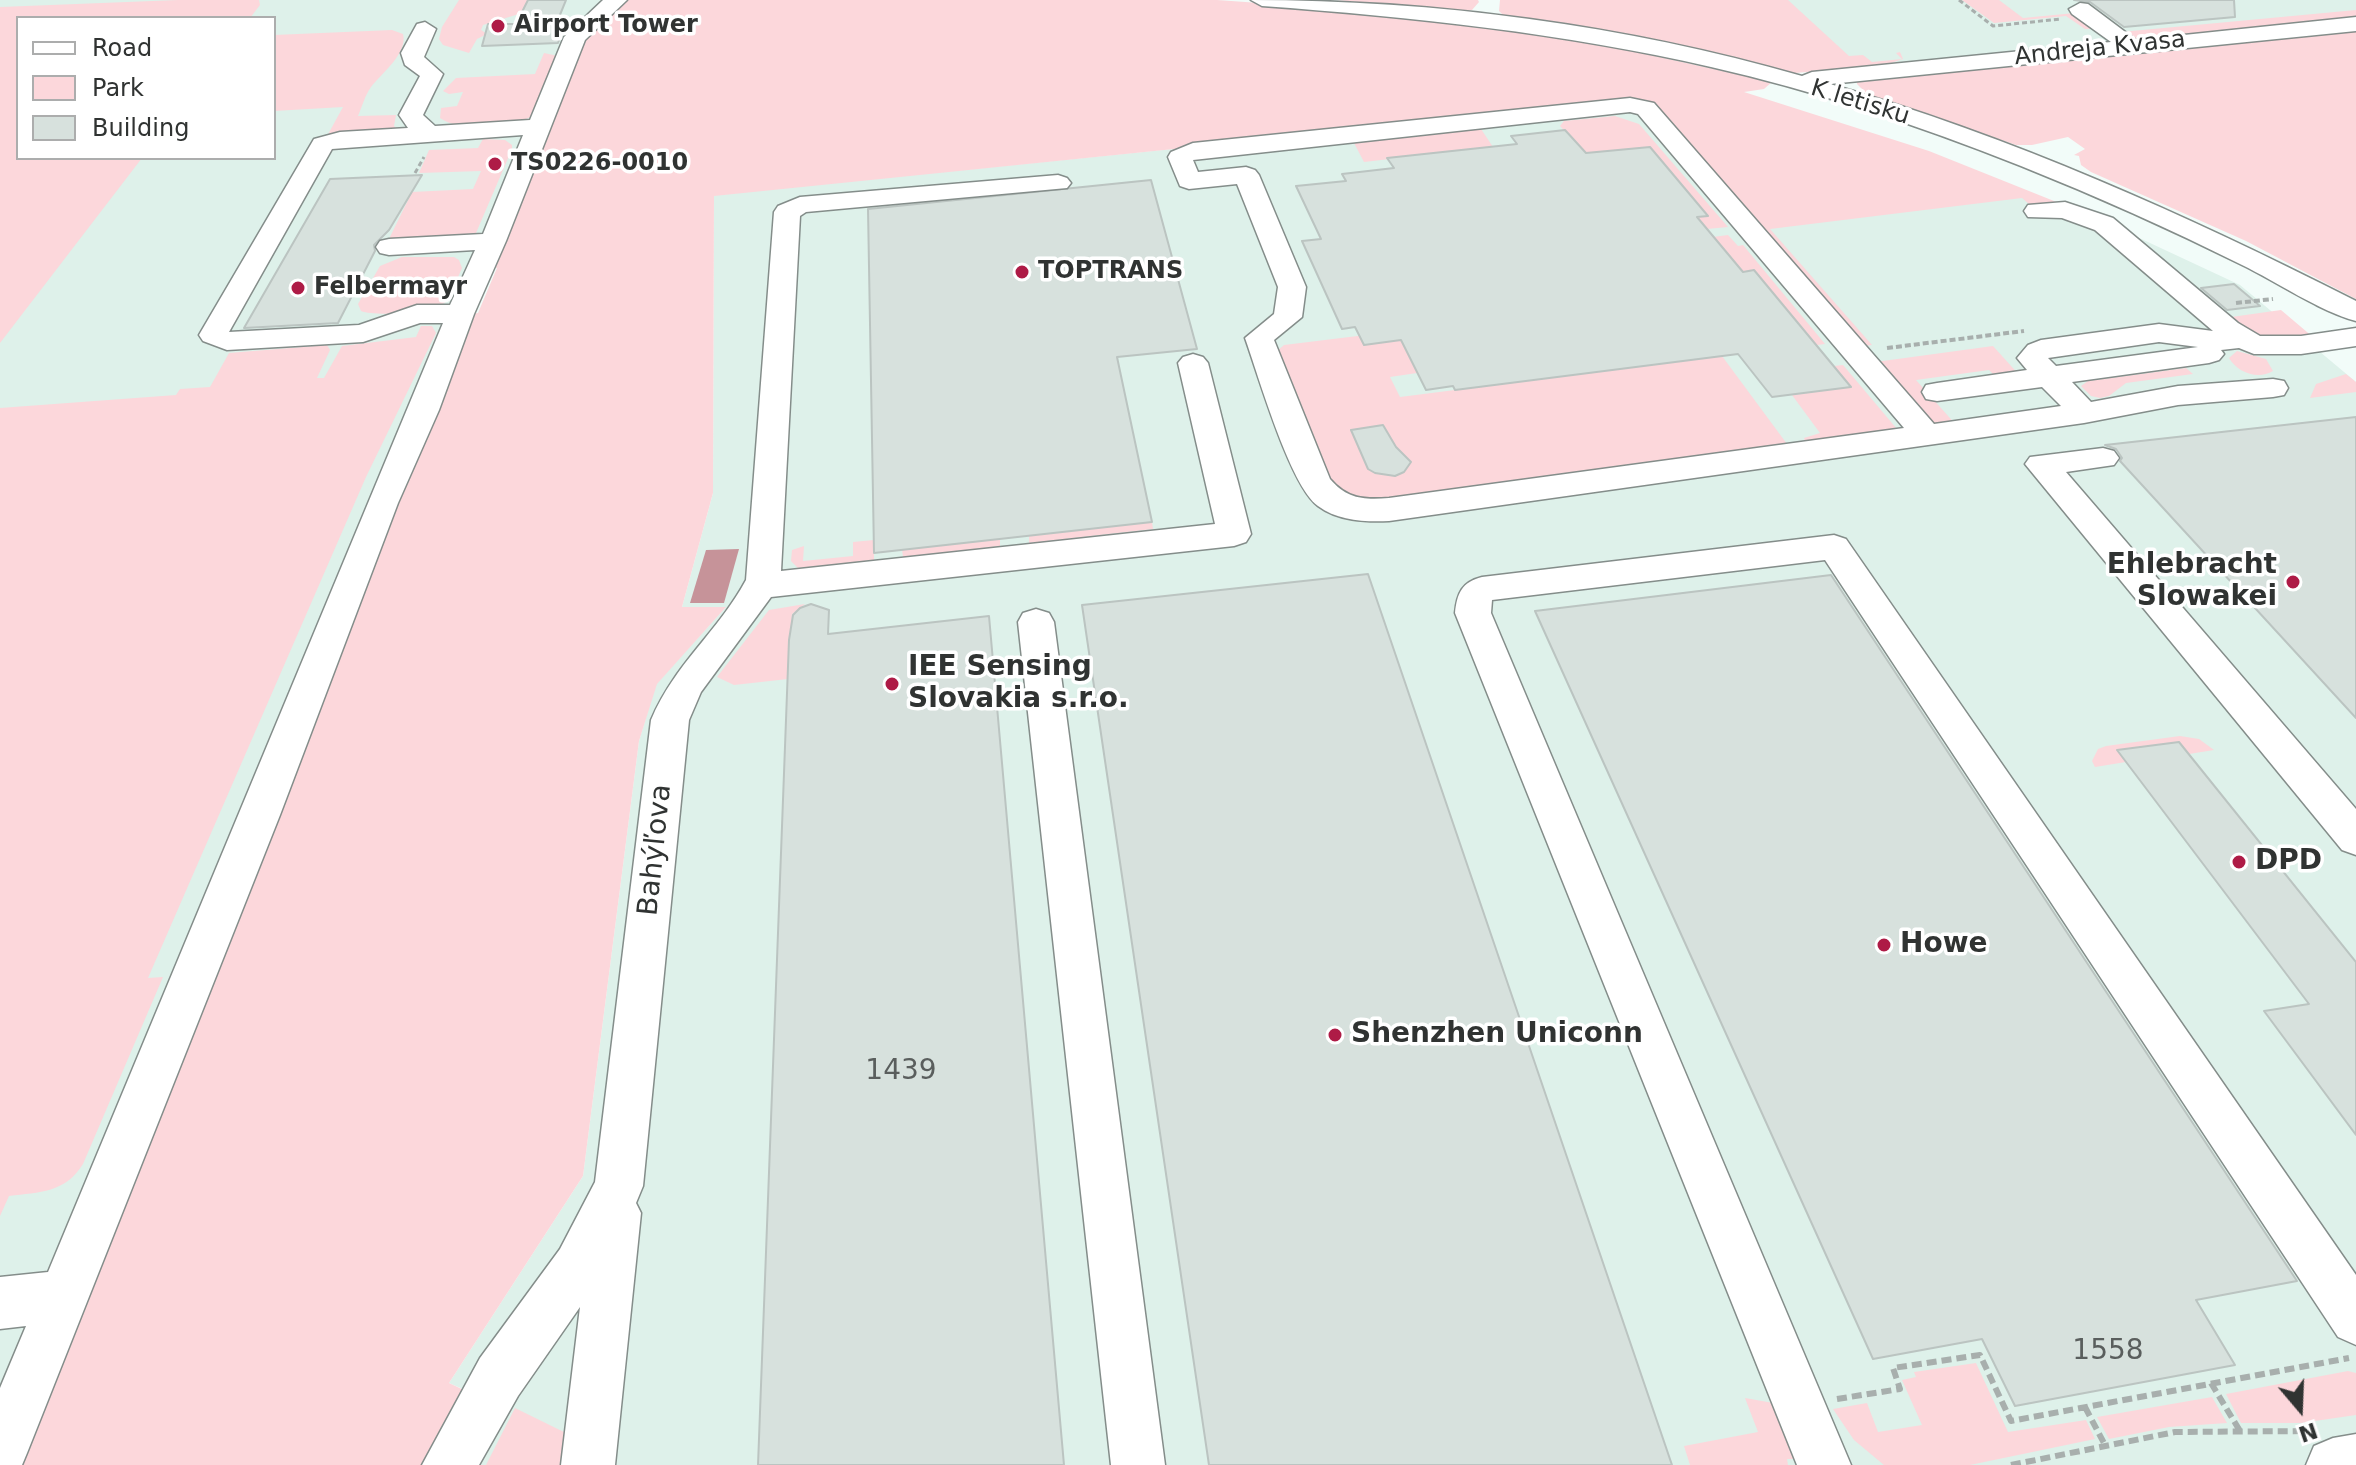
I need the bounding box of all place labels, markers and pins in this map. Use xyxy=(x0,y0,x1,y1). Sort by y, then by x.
place label: Airport Tower xyxy=(514,12,698,40)
marker: Airport Tower xyxy=(489,17,507,35)
place label: TS0226-0010 xyxy=(511,150,688,178)
marker: TS0226-0010 xyxy=(486,155,504,173)
place label: TOPTRANS xyxy=(1038,258,1183,286)
marker: TOPTRANS xyxy=(1013,263,1031,281)
place label: Felbermayr xyxy=(314,274,467,302)
marker: Felbermayr xyxy=(289,279,307,297)
place label: Ehlebracht Slowakei xyxy=(2107,549,2277,615)
marker: Ehlebracht Slowakei xyxy=(2284,573,2302,591)
place label: IEE Sensing Slovakia s.r.o. xyxy=(908,651,1129,717)
marker: IEE Sensing Slovakia s.r.o. xyxy=(883,675,901,693)
place label: DPD xyxy=(2255,845,2322,879)
marker: DPD xyxy=(2230,853,2248,871)
place label: Howe xyxy=(1900,928,1988,962)
marker: Howe xyxy=(1875,936,1893,954)
place label: Shenzhen Uniconn xyxy=(1351,1018,1643,1052)
marker: Shenzhen Uniconn xyxy=(1326,1026,1344,1044)

